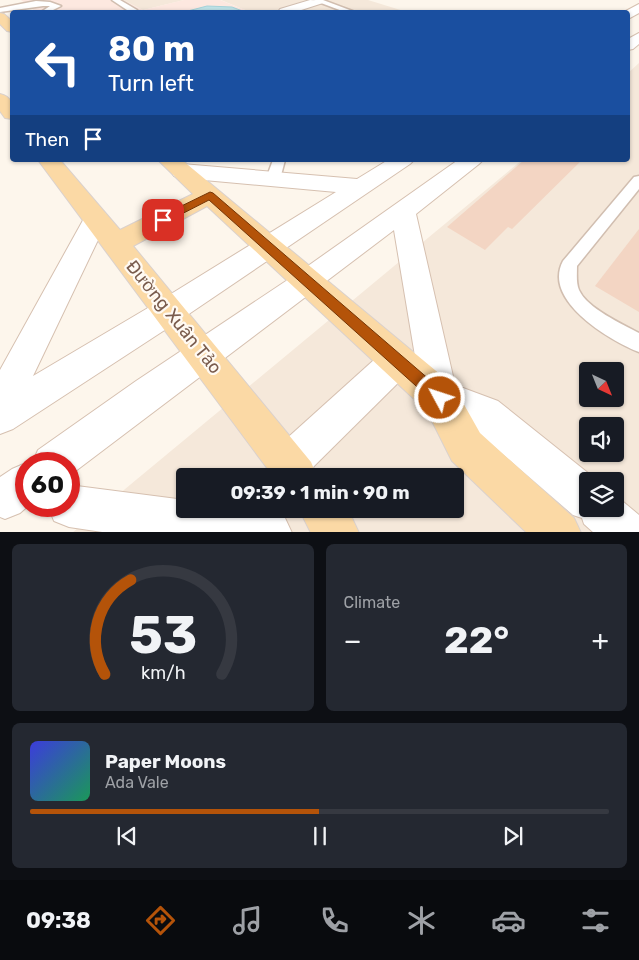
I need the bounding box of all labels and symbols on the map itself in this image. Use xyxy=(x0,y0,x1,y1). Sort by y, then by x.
pin xyxy=(142,199,184,241)
street label: Đường Xuân Tảo xyxy=(121,256,227,378)
north arrow xyxy=(579,362,624,408)
position arrow xyxy=(413,371,465,423)
speed limit sign: 60 xyxy=(15,452,80,517)

